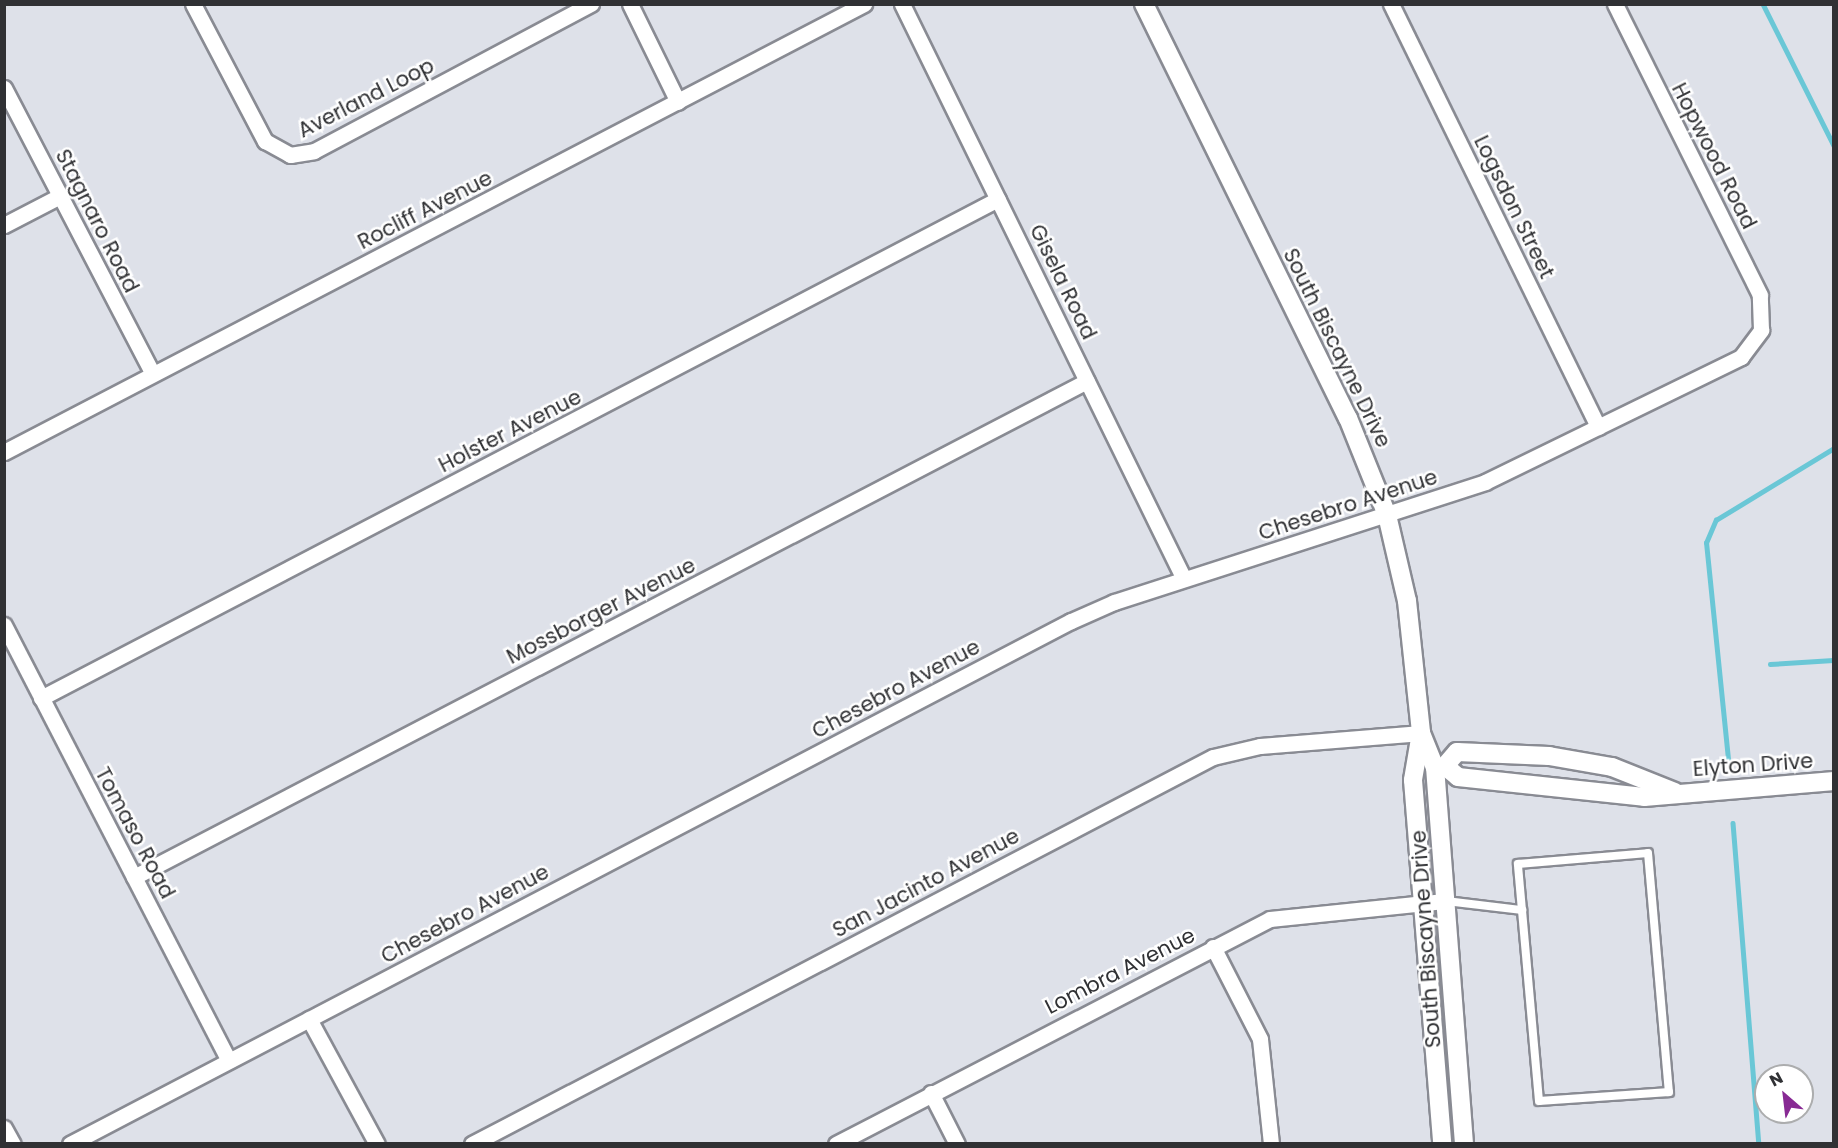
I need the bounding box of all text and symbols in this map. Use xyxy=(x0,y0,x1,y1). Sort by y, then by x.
street label: Averland Loop xyxy=(294,53,438,143)
street label: Hopwood Road xyxy=(1666,79,1762,233)
street label: Logsdon Street xyxy=(1469,131,1559,283)
street label: Stagnaro Road xyxy=(50,145,144,297)
street label: Rocliff Avenue xyxy=(354,165,496,255)
street label: Gisela Road xyxy=(1024,220,1102,344)
street label: South Biscayne Drive xyxy=(1278,244,1396,452)
street label: Holster Avenue xyxy=(434,384,586,478)
street label: Chesebro Avenue xyxy=(1255,464,1441,546)
street label: Mossborger Avenue xyxy=(502,552,700,670)
street label: Chesebro Avenue xyxy=(808,634,984,744)
street label: Elyton Drive xyxy=(1692,748,1814,782)
street label: Tomaso Road xyxy=(90,763,180,903)
street label: San Jacinto Avenue xyxy=(828,823,1024,943)
street label: South Biscayne Drive xyxy=(1406,829,1446,1049)
street label: Chesebro Avenue xyxy=(377,859,553,969)
street label: Lombra Avenue xyxy=(1041,922,1199,1020)
north arrow xyxy=(1754,1064,1814,1124)
text: N xyxy=(1766,1066,1787,1092)

